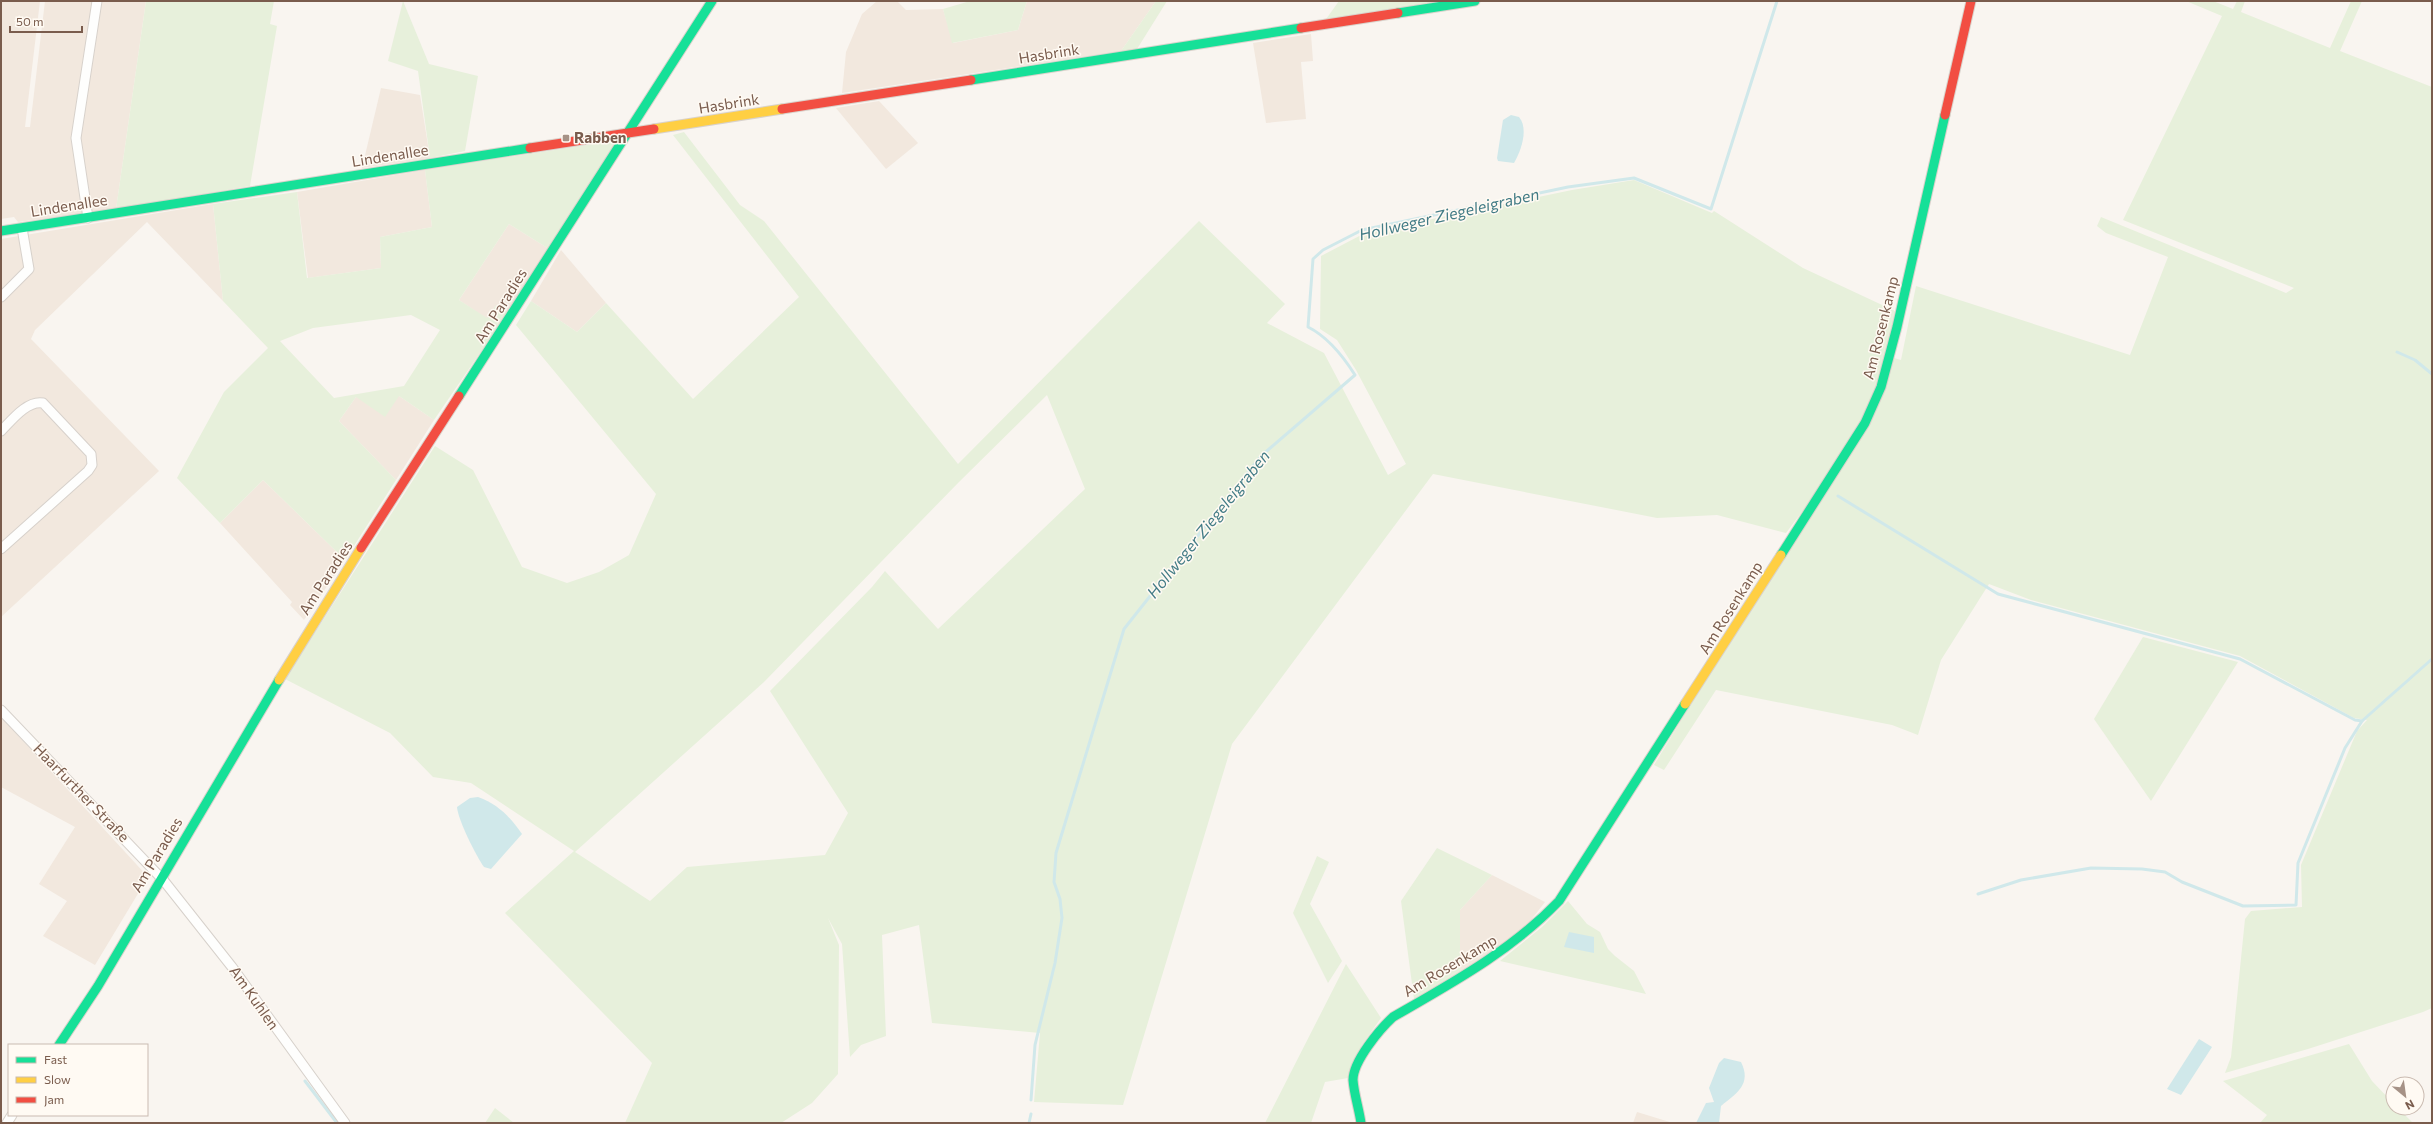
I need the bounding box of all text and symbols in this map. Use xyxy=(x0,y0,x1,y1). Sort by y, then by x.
scale bar xyxy=(10,8,82,34)
text: 50 m xyxy=(16,14,44,28)
street label: Hasbrink xyxy=(1017,39,1081,67)
street label: Hasbrink xyxy=(697,89,761,117)
place label: Rabben xyxy=(574,128,627,146)
marker: Rabben xyxy=(561,133,571,143)
street label: Lindenallee xyxy=(350,140,430,170)
water label: Hollweger Ziegeleigraben xyxy=(1357,184,1541,244)
street label: Lindenallee xyxy=(29,190,109,220)
street label: Am Paradies xyxy=(470,265,530,346)
street label: Am Rosenkamp xyxy=(1858,274,1902,381)
water label: Hollweger Ziegeleigraben xyxy=(1142,446,1273,601)
street label: Am Paradies xyxy=(295,537,356,618)
street label: Am Rosenkamp xyxy=(1694,558,1766,657)
street label: Haarfurther Straße xyxy=(30,739,133,845)
street label: Am Paradies xyxy=(127,813,186,895)
street label: Am Rosenkamp xyxy=(1399,930,1500,1000)
street label: Am Kuhlen xyxy=(226,962,283,1033)
legend xyxy=(8,1044,148,1116)
text: Fast xyxy=(44,1052,67,1066)
text: Slow xyxy=(44,1072,71,1086)
north arrow xyxy=(2385,1076,2425,1116)
text: Jam xyxy=(44,1092,64,1107)
text: N xyxy=(2403,1097,2417,1113)

